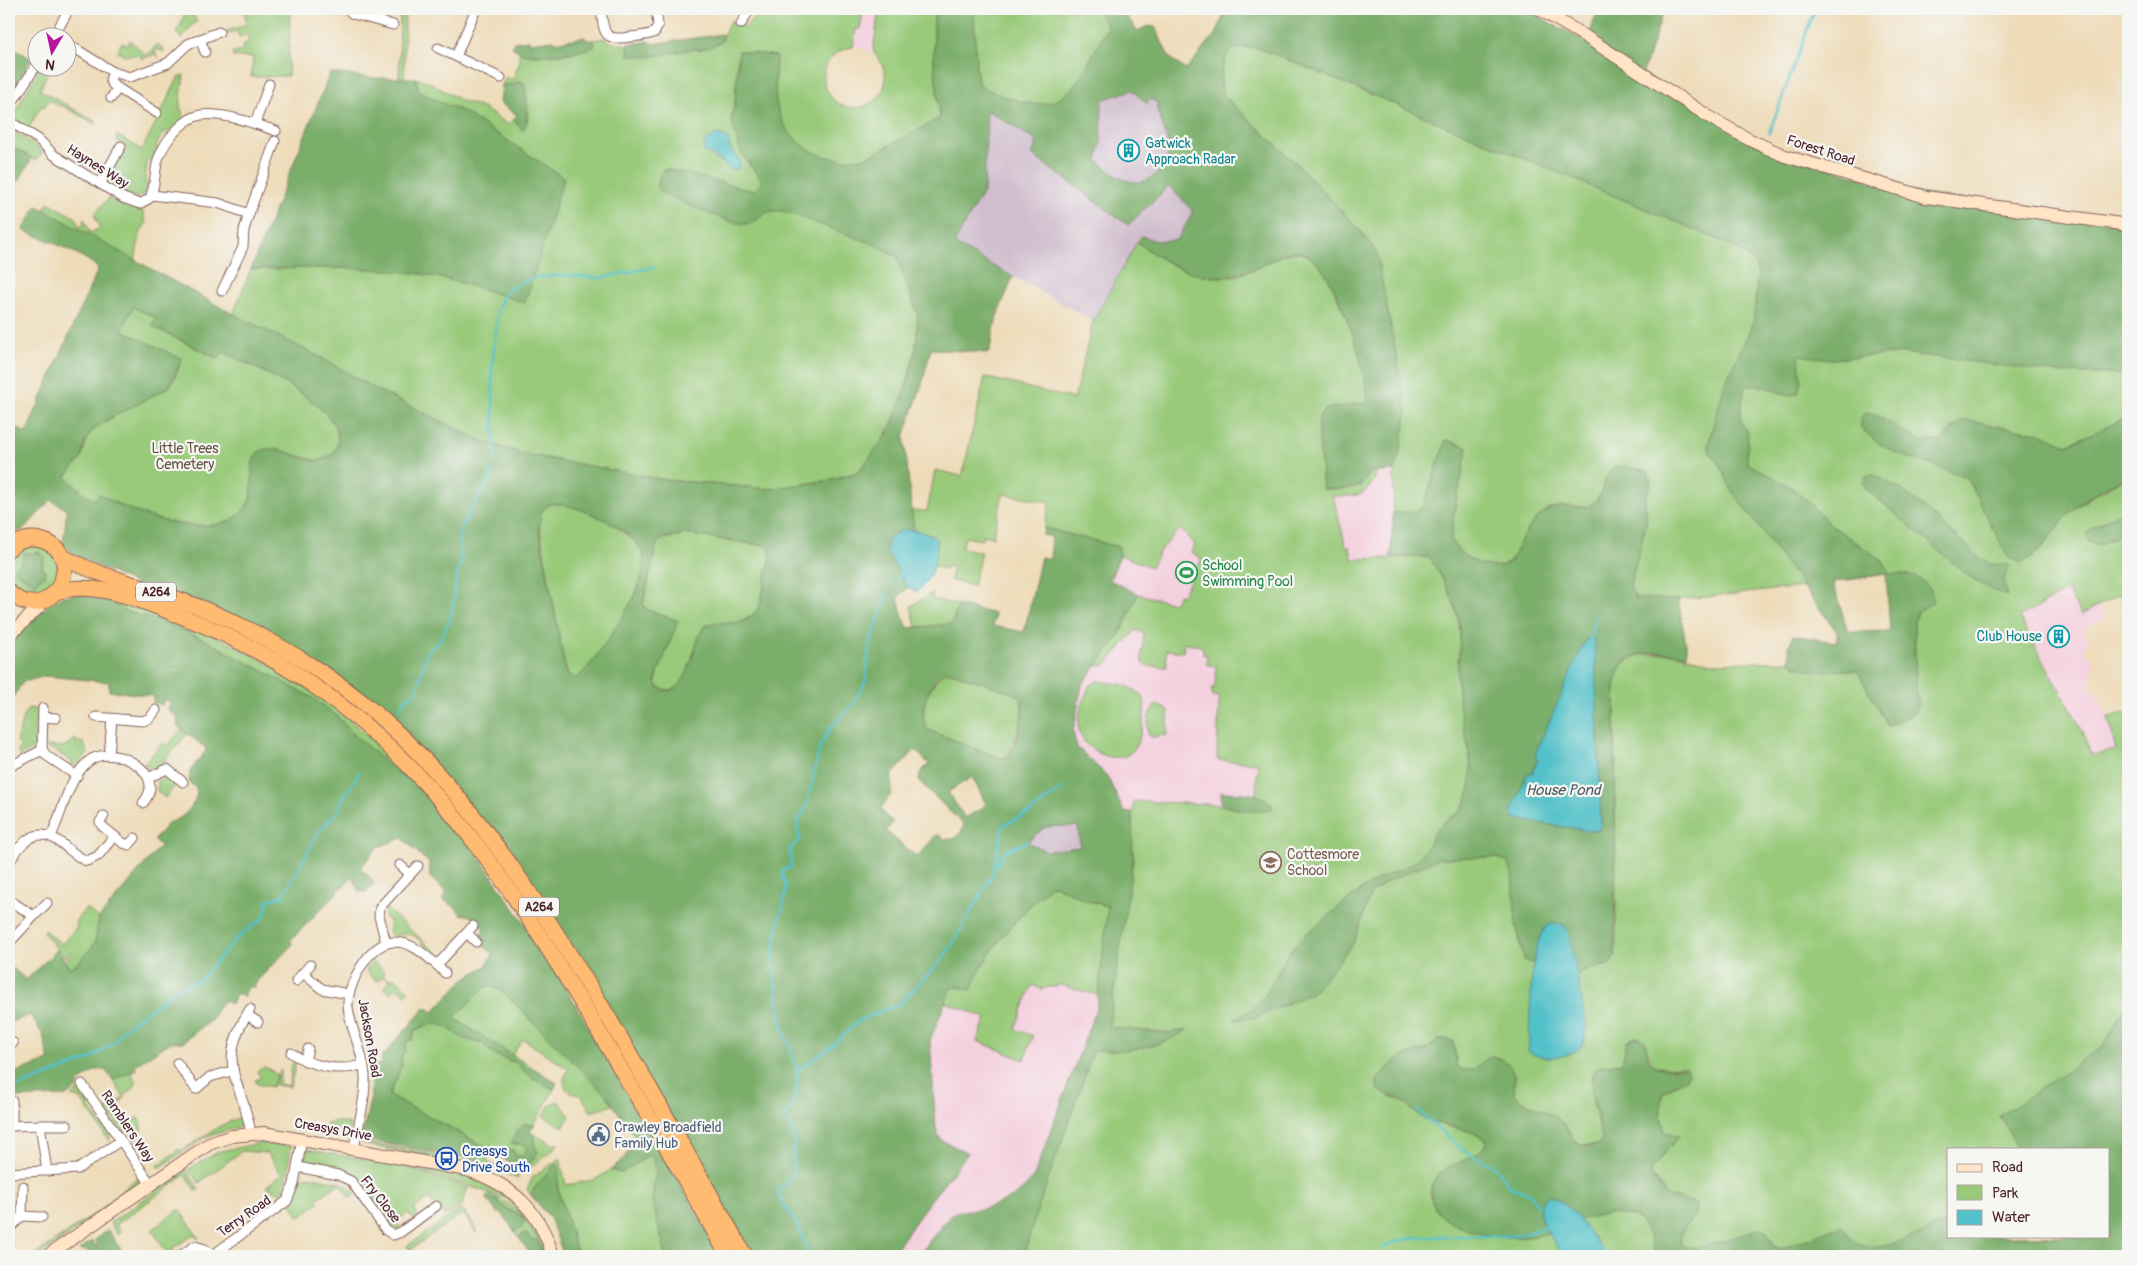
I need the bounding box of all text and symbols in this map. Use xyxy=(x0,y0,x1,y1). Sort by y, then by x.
north arrow xyxy=(28,28,78,78)
text: N xyxy=(44,55,56,73)
street label: Forest Road xyxy=(1785,131,1857,170)
place label: Gatwick Approach Radar xyxy=(1145,135,1236,168)
building icon: Gatwick Approach Radar xyxy=(1117,139,1141,163)
street label: Haynes Way xyxy=(64,141,132,192)
park label: Little Trees Cemetery xyxy=(151,440,219,473)
place label: School Swimming Pool xyxy=(1202,557,1293,590)
sports icon: School Swimming Pool xyxy=(1174,561,1198,585)
road number: A264 xyxy=(136,582,176,602)
building icon: Club House xyxy=(2046,624,2070,648)
place label: Club House xyxy=(1976,628,2042,645)
water label: House Pond xyxy=(1526,781,1602,800)
place label: Cottesmore School xyxy=(1287,846,1359,879)
school or university icon: Cottesmore School xyxy=(1259,850,1283,874)
road number: A264 xyxy=(519,898,559,916)
street label: Jackson Road xyxy=(354,997,385,1079)
street label: Ramblers Way xyxy=(97,1087,158,1165)
street label: Creasys Drive xyxy=(293,1114,373,1145)
place label: Crawley Broadfield Family Hub xyxy=(614,1119,722,1152)
public building icon: Crawley Broadfield Family Hub xyxy=(586,1123,610,1147)
place label: Creasys Drive South xyxy=(462,1143,530,1176)
bus stop icon: Creasys Drive South xyxy=(434,1147,458,1171)
legend xyxy=(1947,1148,2110,1238)
text: Road xyxy=(1992,1158,2023,1177)
street label: Fry Close xyxy=(357,1172,404,1226)
text: Park xyxy=(1992,1184,2019,1203)
street label: Terry Road xyxy=(214,1192,275,1241)
text: Water xyxy=(1992,1208,2031,1227)

